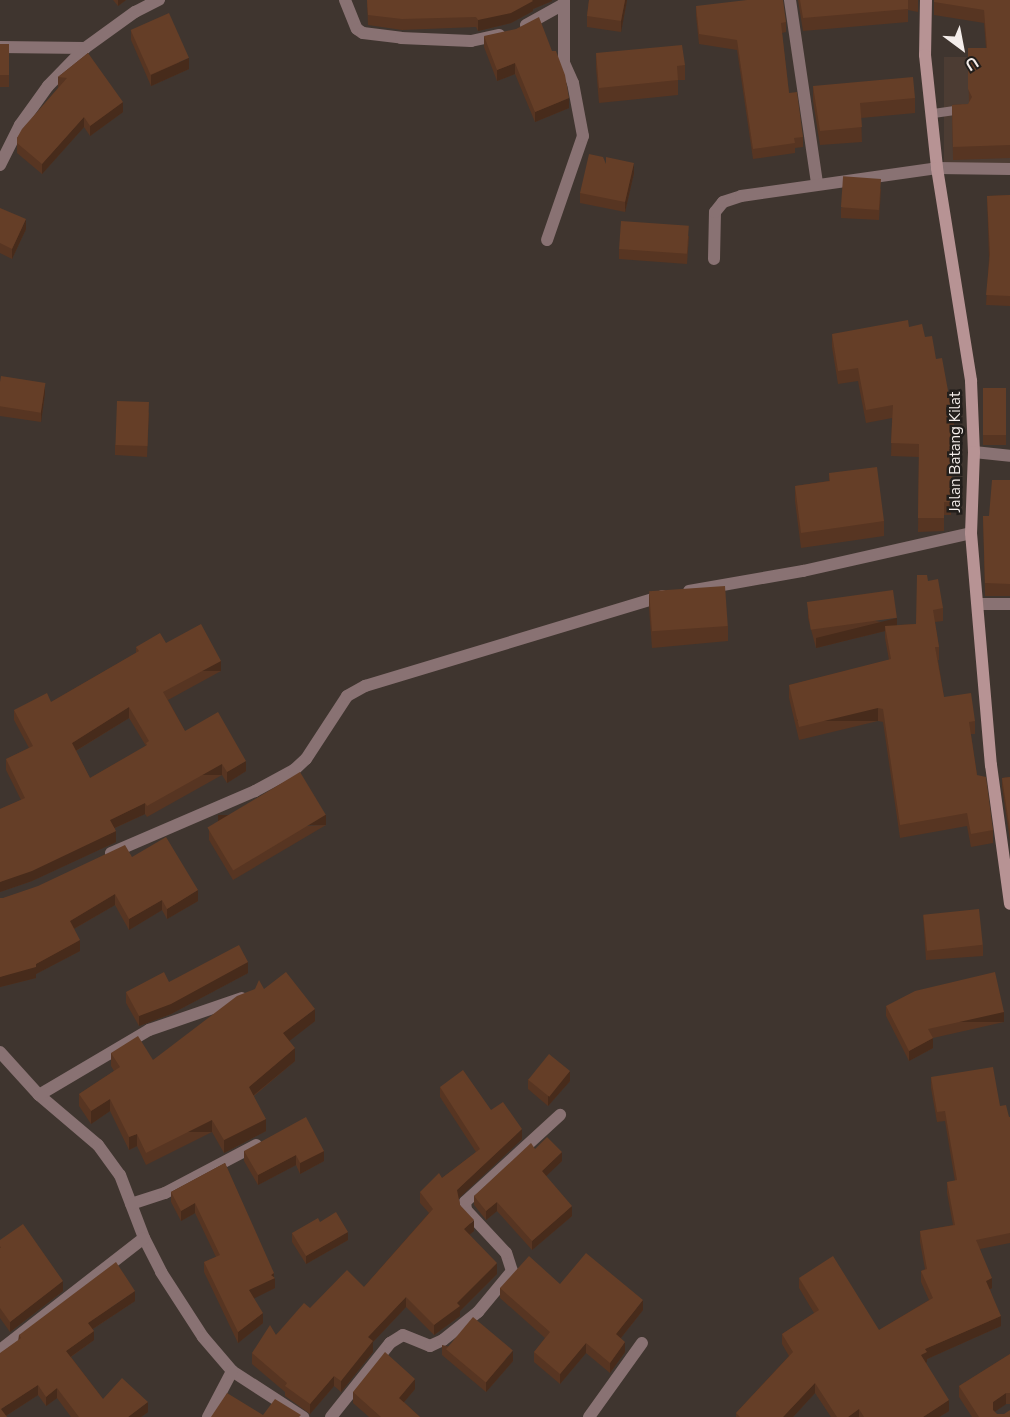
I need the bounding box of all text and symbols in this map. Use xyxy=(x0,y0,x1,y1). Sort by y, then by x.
north arrow xyxy=(932,18,992,78)
text: U xyxy=(961,51,982,76)
street label: Jalan Batang Kilat xyxy=(947,392,965,512)

